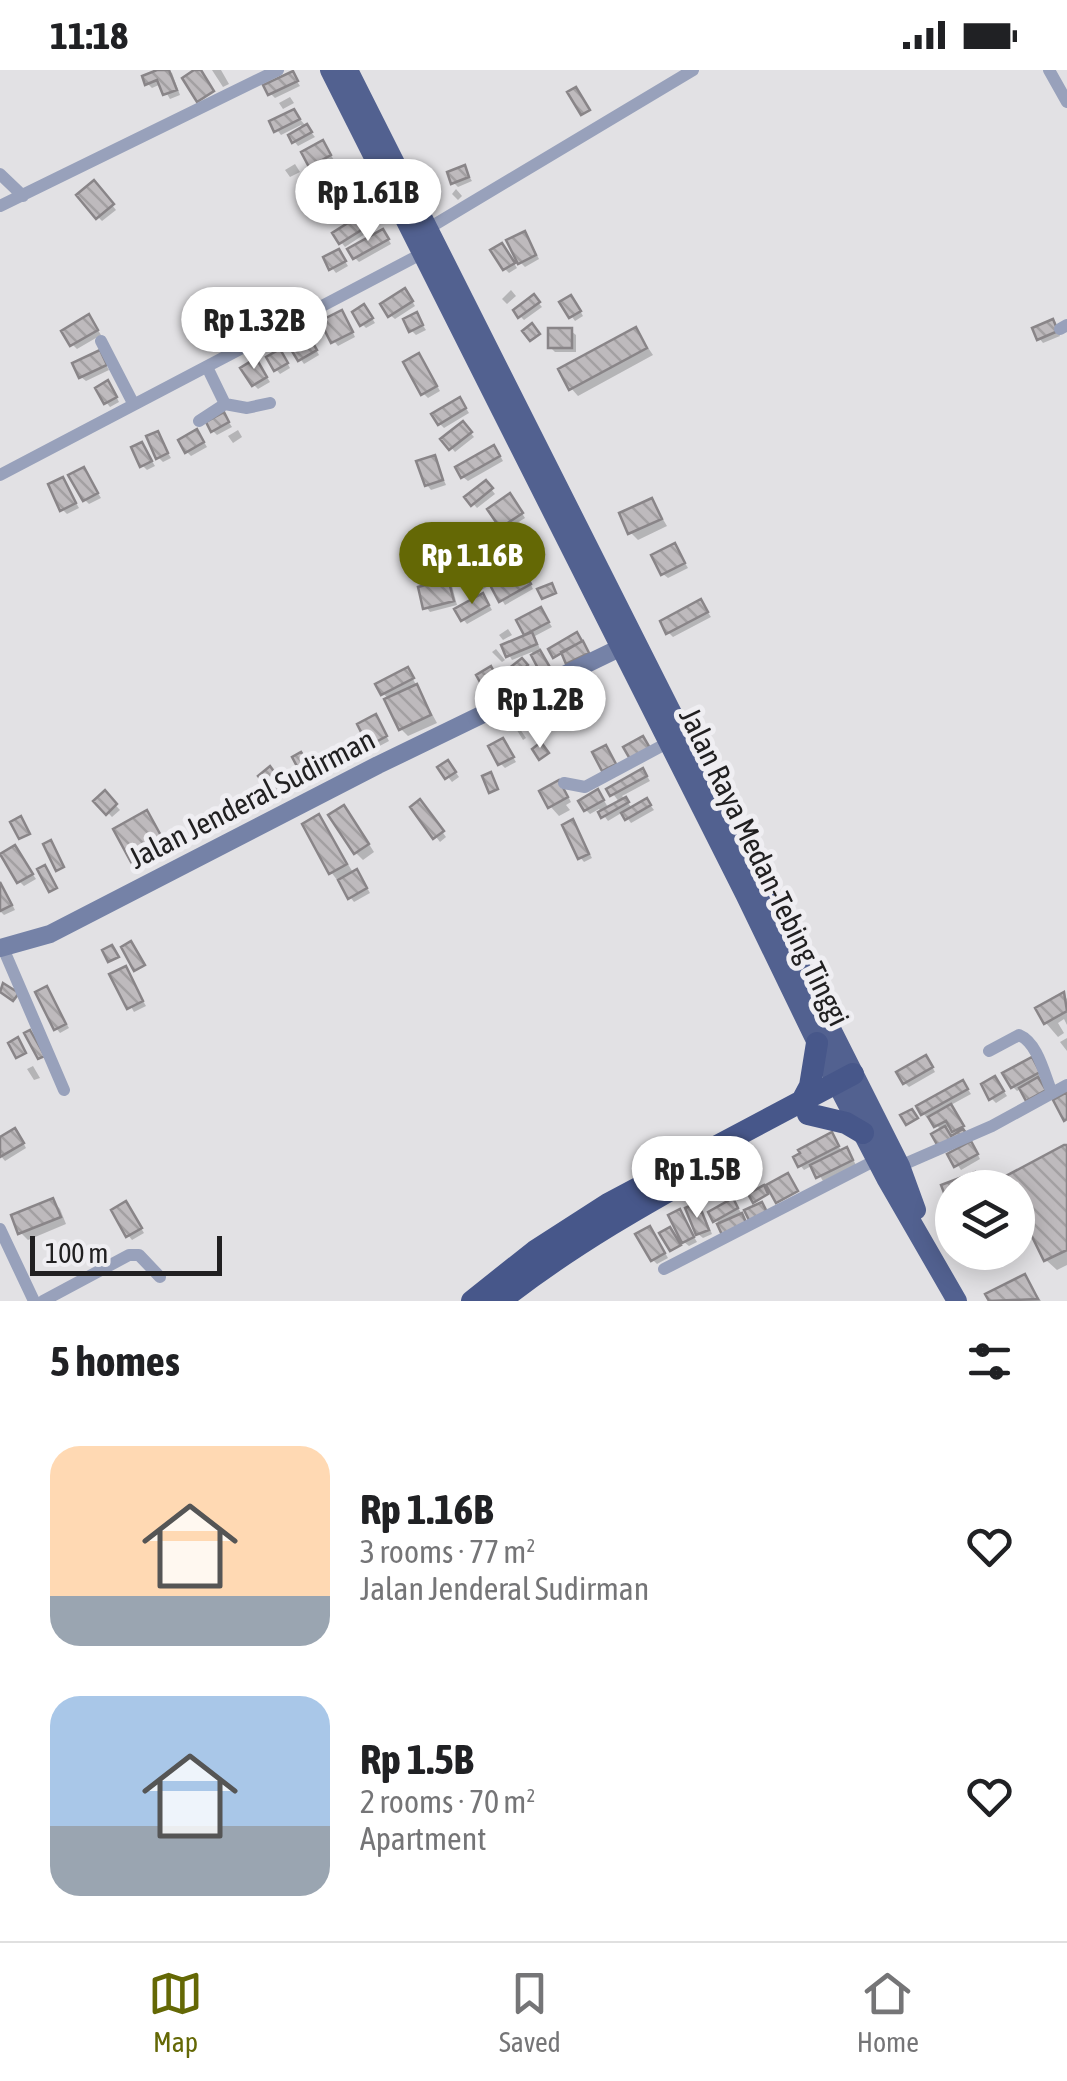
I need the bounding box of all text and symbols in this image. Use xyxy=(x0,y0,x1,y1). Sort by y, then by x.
text: 11:18 xyxy=(50,14,128,57)
pin: Rp 1.61B xyxy=(265,159,471,244)
text: Rp 1.61B xyxy=(317,173,419,210)
pin: Rp 1.32B xyxy=(151,287,357,372)
text: Rp 1.32B xyxy=(203,301,305,338)
pin: Rp 1.16B xyxy=(369,522,575,607)
text: Rp 1.16B xyxy=(421,536,523,573)
pin: Rp 1.2B xyxy=(448,666,632,751)
text: Rp 1.2B xyxy=(497,680,583,717)
street label: Jalan Raya Medan-Tebing Tinggi xyxy=(673,702,857,1031)
street label: Jalan Jenderal Sudirman xyxy=(123,721,380,875)
pin: Rp 1.5B xyxy=(605,1136,789,1221)
text: Rp 1.5B xyxy=(654,1150,740,1187)
map controls xyxy=(935,1170,1035,1270)
button: layers xyxy=(935,1170,1035,1270)
scale bar xyxy=(30,1231,222,1276)
text: 100 m xyxy=(45,1237,108,1269)
icon: filters xyxy=(962,1334,1017,1389)
text: 5 homes xyxy=(50,1337,180,1385)
text: Rp 1.16B xyxy=(360,1485,493,1533)
icon: home xyxy=(130,1486,250,1606)
icon: heart xyxy=(962,1519,1017,1574)
text: 3 rooms · 77 m² xyxy=(360,1533,535,1570)
text: Jalan Jenderal Sudirman xyxy=(360,1570,649,1607)
text: Rp 1.5B xyxy=(360,1735,474,1783)
icon: home xyxy=(130,1736,250,1856)
icon: heart xyxy=(962,1769,1017,1824)
text: 2 rooms · 70 m² xyxy=(360,1783,535,1820)
text: Apartment xyxy=(360,1820,486,1857)
tab: Map xyxy=(148,1966,203,2058)
tab: Saved xyxy=(499,1966,561,2058)
tab: Home xyxy=(857,1966,919,2058)

